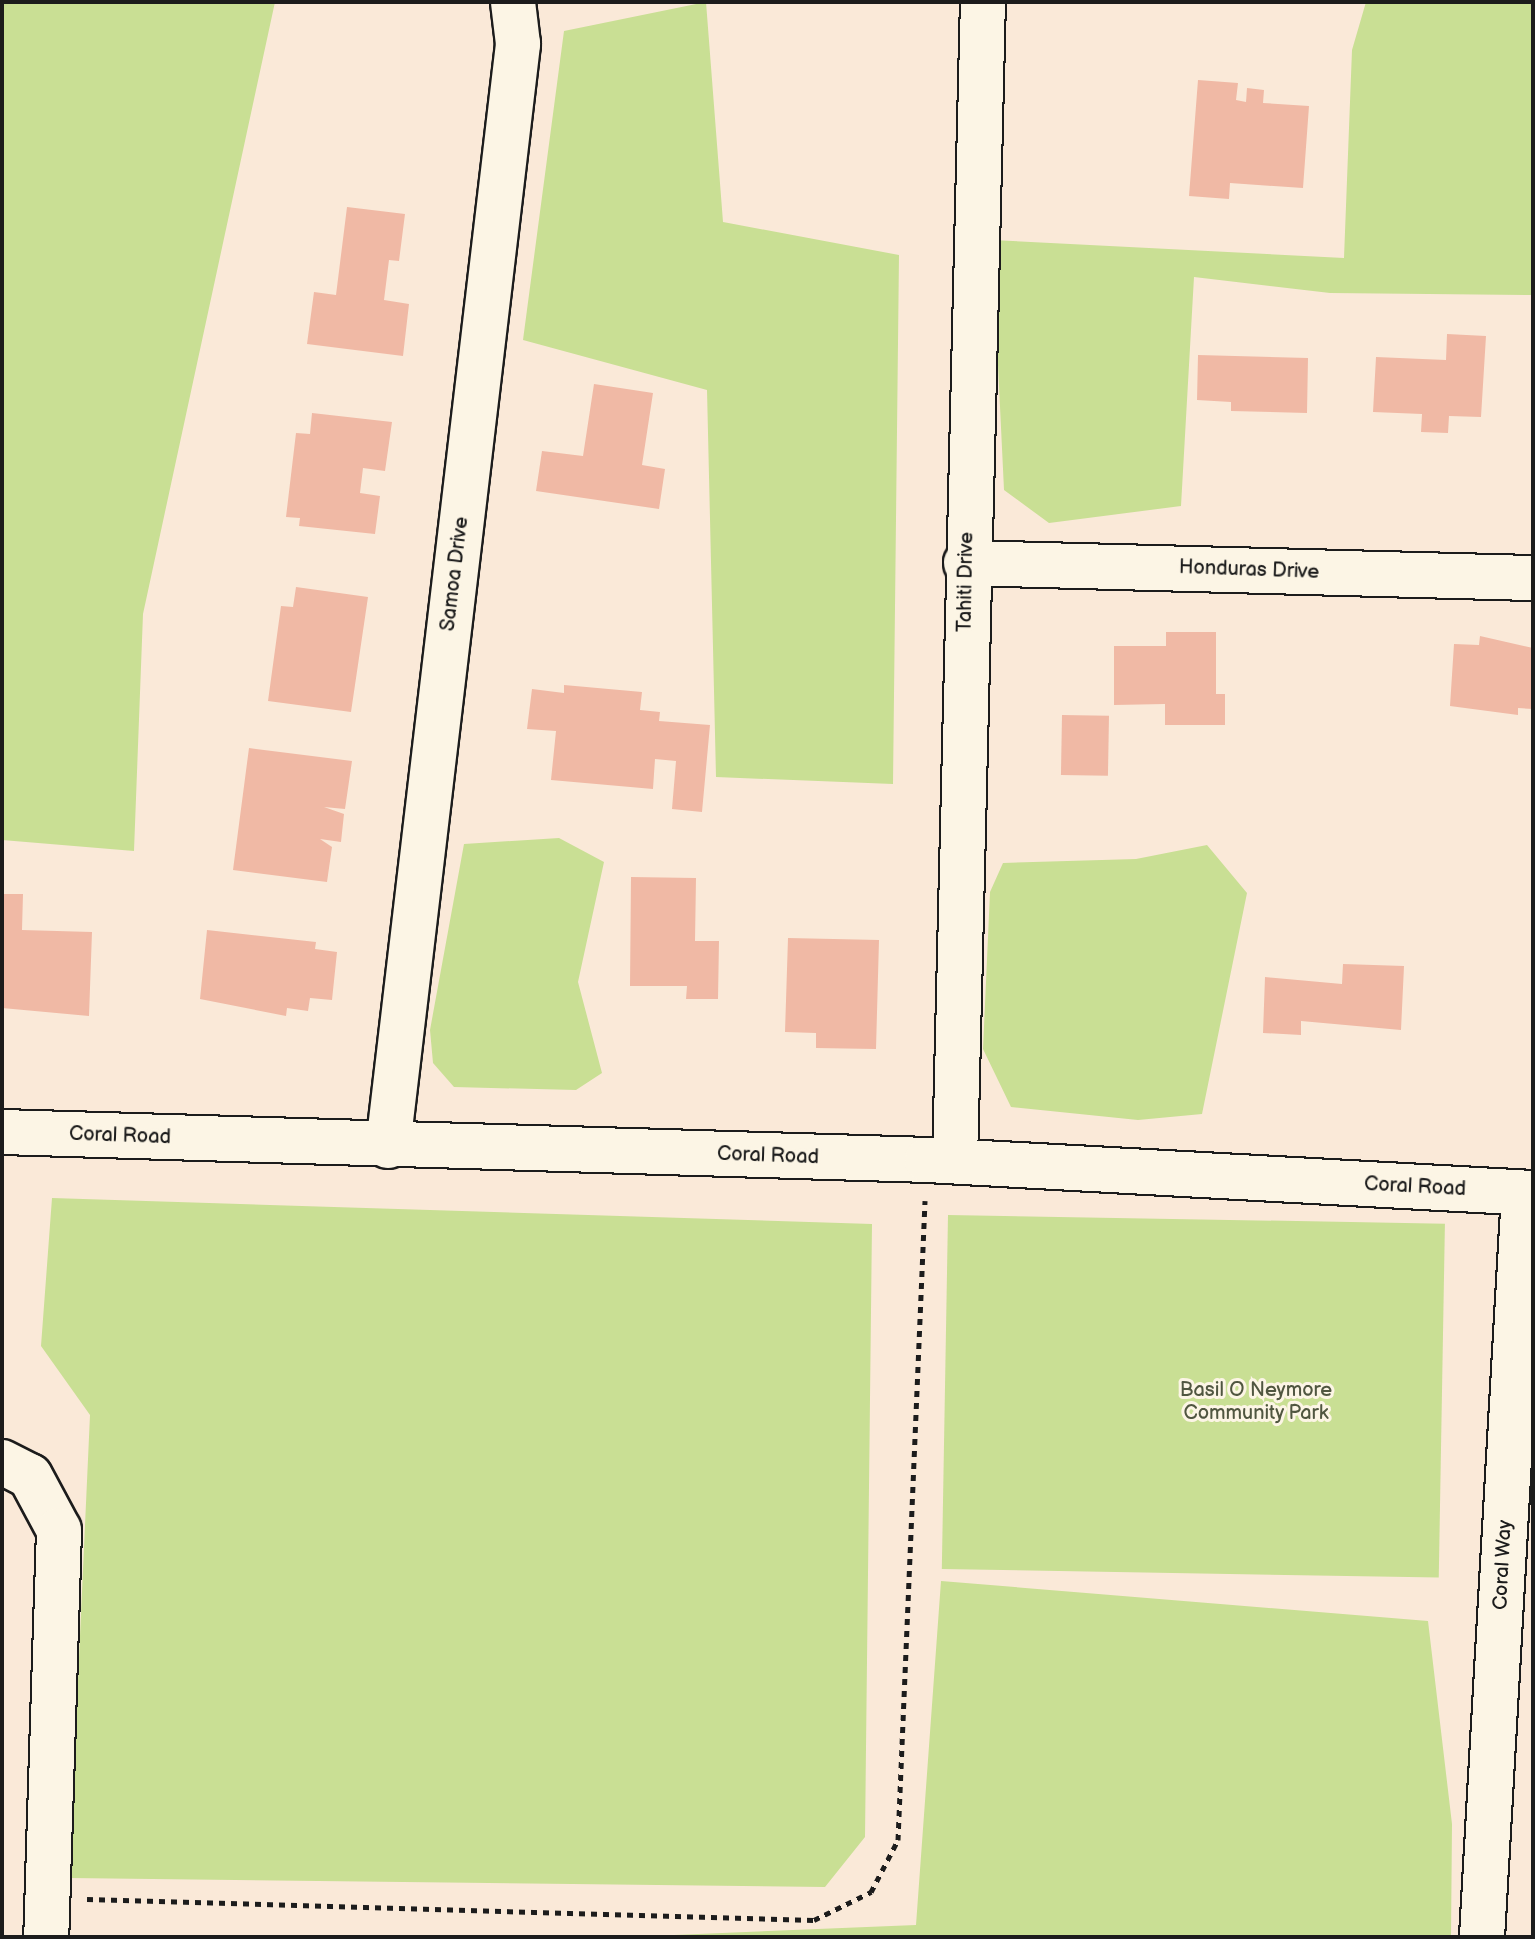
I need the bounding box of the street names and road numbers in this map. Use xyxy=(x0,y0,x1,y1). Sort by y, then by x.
street label: Samoa Drive xyxy=(436,515,474,633)
street label: Tahiti Drive xyxy=(953,532,979,632)
street label: Honduras Drive xyxy=(1178,556,1320,584)
street label: Coral Road xyxy=(69,1122,171,1150)
street label: Coral Road xyxy=(717,1142,819,1170)
street label: Coral Road xyxy=(1363,1172,1467,1202)
street label: Coral Way xyxy=(1489,1519,1517,1611)

